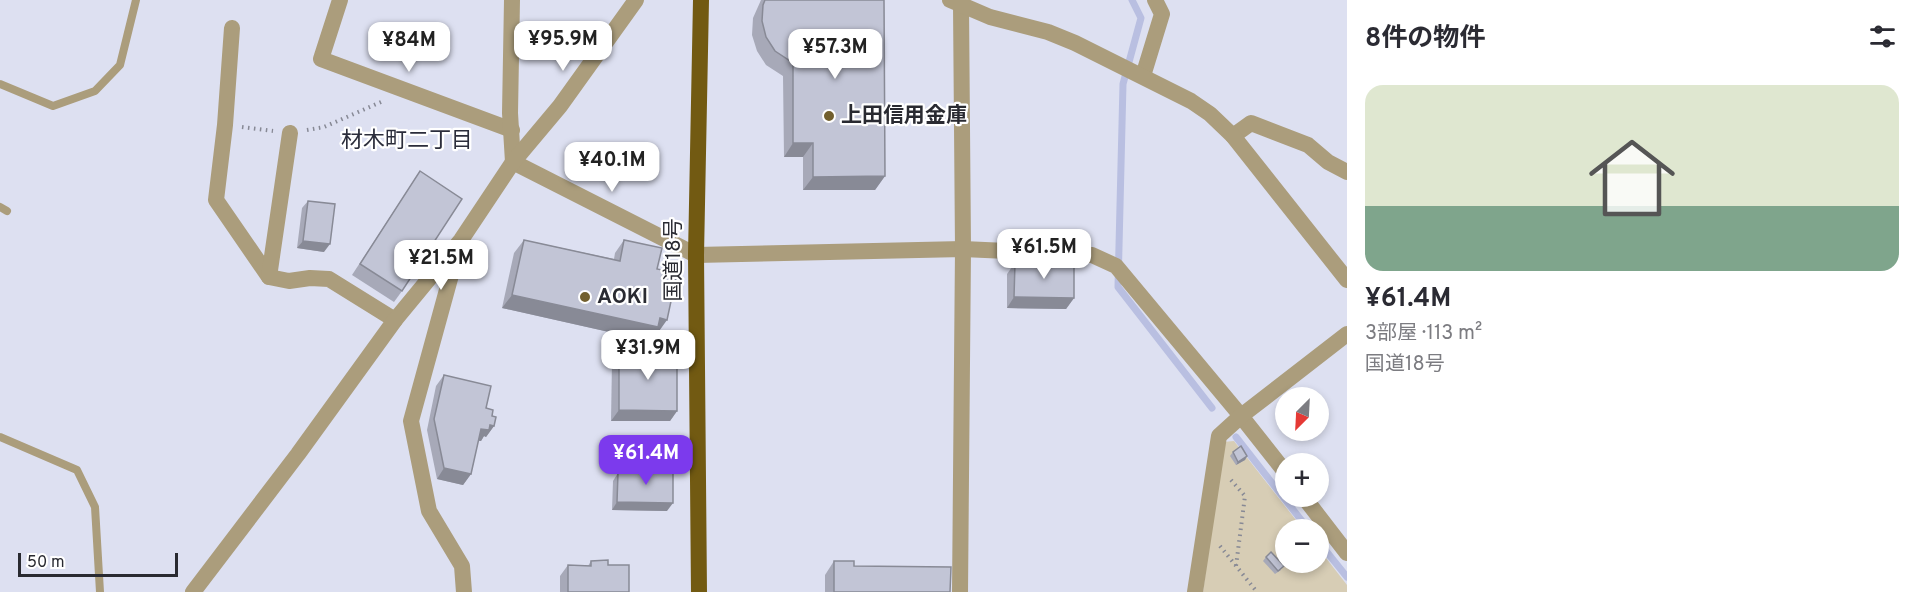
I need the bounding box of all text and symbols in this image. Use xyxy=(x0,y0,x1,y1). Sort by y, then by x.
icon: filters xyxy=(1866,20,1899,53)
pin: ¥95.9M xyxy=(514,21,612,72)
pin: ¥84M xyxy=(373,22,445,73)
text: 8件の物件 xyxy=(1365,23,1485,56)
text: ¥95.9M xyxy=(528,27,598,53)
text: ¥84M xyxy=(382,28,436,54)
pin: ¥57.3M xyxy=(786,29,884,80)
text: ¥57.3M xyxy=(802,35,868,61)
place label: 上田信用金庫 xyxy=(841,103,967,130)
marker: 上田信用金庫 xyxy=(822,109,836,123)
icon: home xyxy=(1578,124,1686,232)
district label: 材木町二丁目 xyxy=(341,128,473,155)
pin: ¥40.1M xyxy=(563,142,661,193)
text: ¥40.1M xyxy=(578,148,646,174)
street label: 国道18号 xyxy=(661,218,688,302)
pin: ¥61.5M xyxy=(995,229,1093,280)
text: ¥61.5M xyxy=(1011,235,1077,261)
pin: ¥21.5M xyxy=(392,240,490,291)
text: ¥21.5M xyxy=(408,246,474,272)
text: ¥61.4M xyxy=(1365,283,1451,316)
place label: AOKI xyxy=(597,284,648,311)
marker: AOKI xyxy=(578,290,592,304)
text: 3部屋 · 113 m² xyxy=(1365,321,1482,347)
pin: ¥31.9M xyxy=(599,330,697,381)
text: ¥31.9M xyxy=(615,336,681,362)
text: 国道18号 xyxy=(1365,352,1445,378)
north arrow xyxy=(1275,387,1329,441)
map controls xyxy=(1275,387,1329,573)
pin: ¥61.4M xyxy=(597,435,695,486)
text: ¥61.4M xyxy=(613,441,679,467)
button: + xyxy=(1275,453,1329,507)
button: − xyxy=(1275,519,1329,573)
scale bar xyxy=(18,550,178,578)
text: 50 m xyxy=(27,553,65,573)

